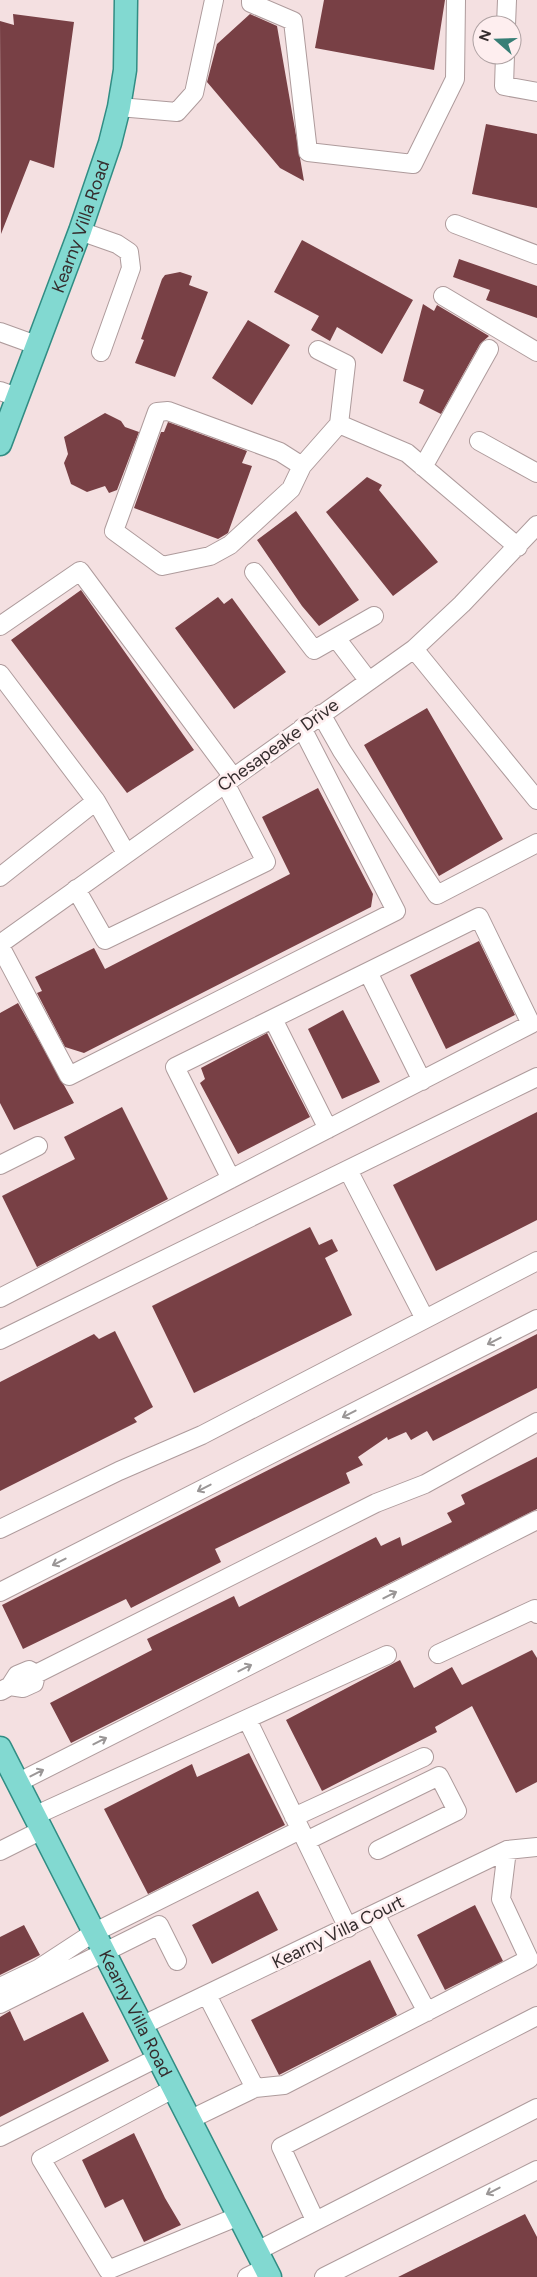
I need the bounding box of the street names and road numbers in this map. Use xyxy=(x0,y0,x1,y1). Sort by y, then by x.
street label: Kearny Villa Road xyxy=(47,157,114,296)
street label: Chesapeake Drive xyxy=(213,694,343,796)
street label: Kearny Villa Court xyxy=(268,1890,408,1974)
street label: Kearny Villa Road xyxy=(94,1946,177,2081)

